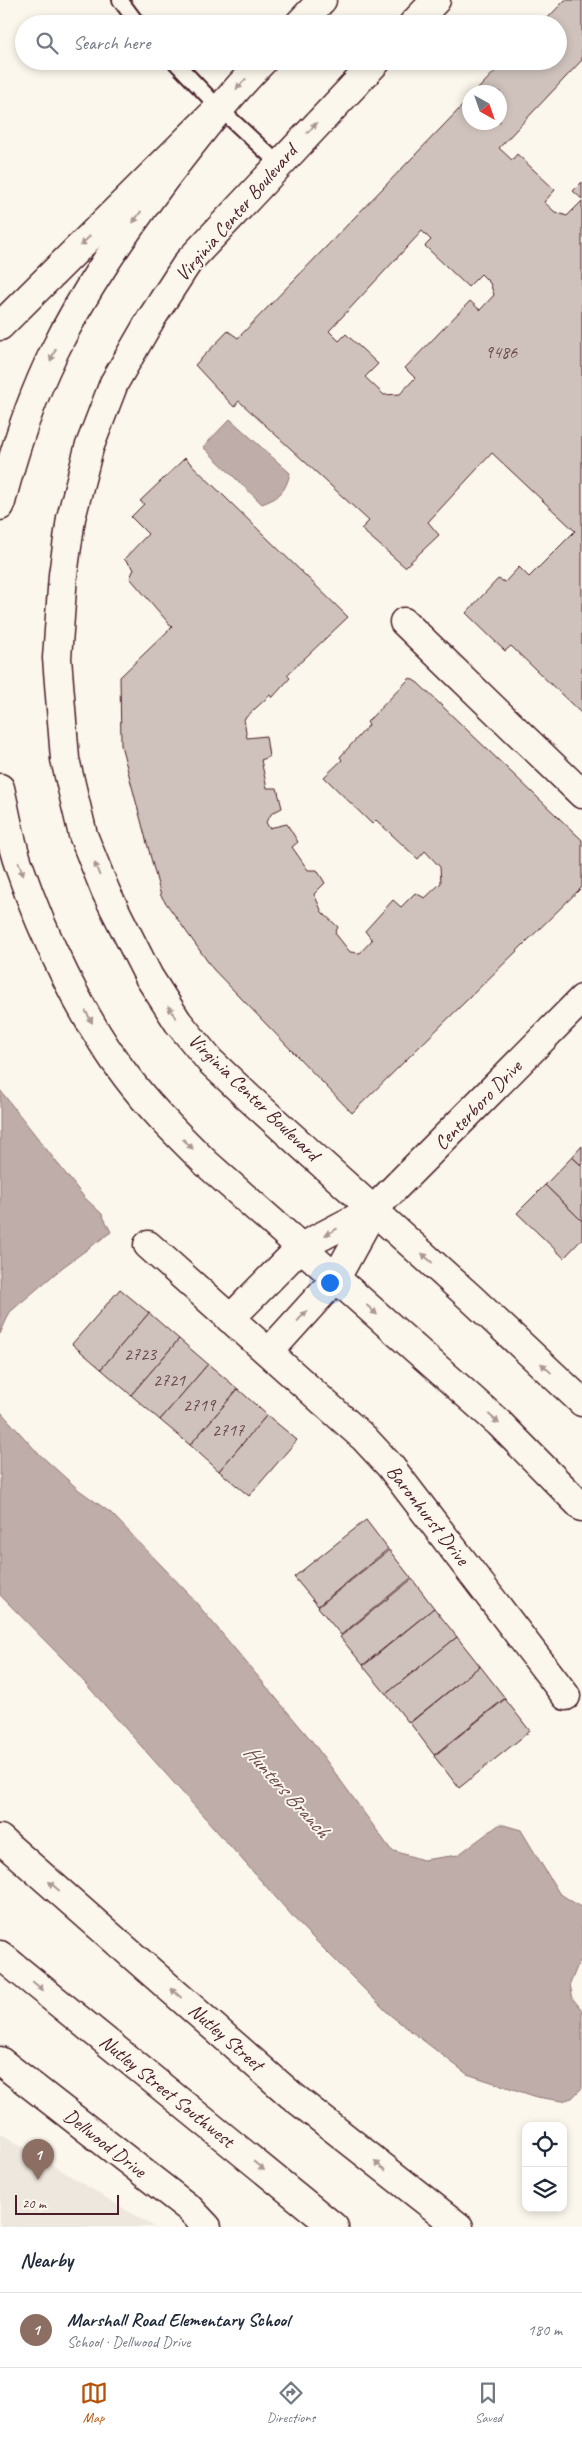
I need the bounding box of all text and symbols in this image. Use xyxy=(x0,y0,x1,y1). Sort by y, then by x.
search box xyxy=(15,15,567,70)
icon: search xyxy=(33,29,61,57)
text: Search here xyxy=(73,31,150,55)
one-way arrow xyxy=(235,78,247,90)
north arrow xyxy=(462,85,507,130)
one-way arrow xyxy=(306,122,318,134)
street label: Virginia Center Boulevard xyxy=(170,137,304,287)
one-way arrow xyxy=(132,210,142,223)
one-way arrow xyxy=(79,235,91,247)
house number: 9486 xyxy=(485,341,518,363)
one-way arrow xyxy=(48,348,56,362)
one-way arrow xyxy=(17,862,25,877)
one-way arrow xyxy=(92,862,100,876)
one-way arrow xyxy=(167,1006,177,1019)
one-way arrow xyxy=(84,1010,93,1023)
street label: Virginia Center Boulevard xyxy=(183,1028,327,1168)
street label: Centerboro Drive xyxy=(429,1054,528,1155)
one-way arrow xyxy=(181,1138,193,1150)
one-way arrow xyxy=(323,1228,338,1236)
one-way arrow xyxy=(422,1252,434,1264)
your location xyxy=(317,1270,343,1296)
one-way arrow xyxy=(366,1305,379,1316)
one-way arrow xyxy=(296,1311,308,1323)
house number: 2723 xyxy=(124,1343,158,1365)
one-way arrow xyxy=(541,1362,553,1374)
house number: 2721 xyxy=(153,1369,186,1391)
house number: 2719 xyxy=(183,1394,217,1416)
one-way arrow xyxy=(487,1413,499,1425)
house number: 2717 xyxy=(212,1419,245,1441)
street label: Baronhurst Drive xyxy=(381,1460,476,1571)
water label: Hunters Branch xyxy=(238,1739,336,1844)
one-way arrow xyxy=(48,1880,60,1892)
one-way arrow xyxy=(31,1980,44,1991)
one-way arrow xyxy=(169,1988,182,1999)
street label: Nutley Street xyxy=(183,1998,271,2079)
street label: Nutley Street Southwest xyxy=(95,2029,241,2154)
street label: Dellwood Drive xyxy=(59,2103,152,2184)
map controls xyxy=(522,2122,567,2212)
button: locate xyxy=(522,2122,567,2167)
pin: 1 xyxy=(22,2139,54,2180)
one-way arrow xyxy=(252,2160,265,2171)
one-way arrow xyxy=(374,2160,387,2171)
button: layers xyxy=(522,2167,567,2212)
scale bar xyxy=(15,2192,119,2215)
text: 20 m xyxy=(22,2195,46,2212)
text: Nearby xyxy=(20,2247,73,2273)
text: Marshall Road Elementary School xyxy=(67,2308,290,2332)
text: 1 xyxy=(32,2320,40,2340)
text: 180 m xyxy=(528,2320,562,2340)
text: School · Dellwood Drive xyxy=(67,2332,191,2352)
tab: Map xyxy=(80,2379,108,2426)
tab: Directions xyxy=(267,2379,315,2426)
tab: Saved xyxy=(474,2379,502,2426)

